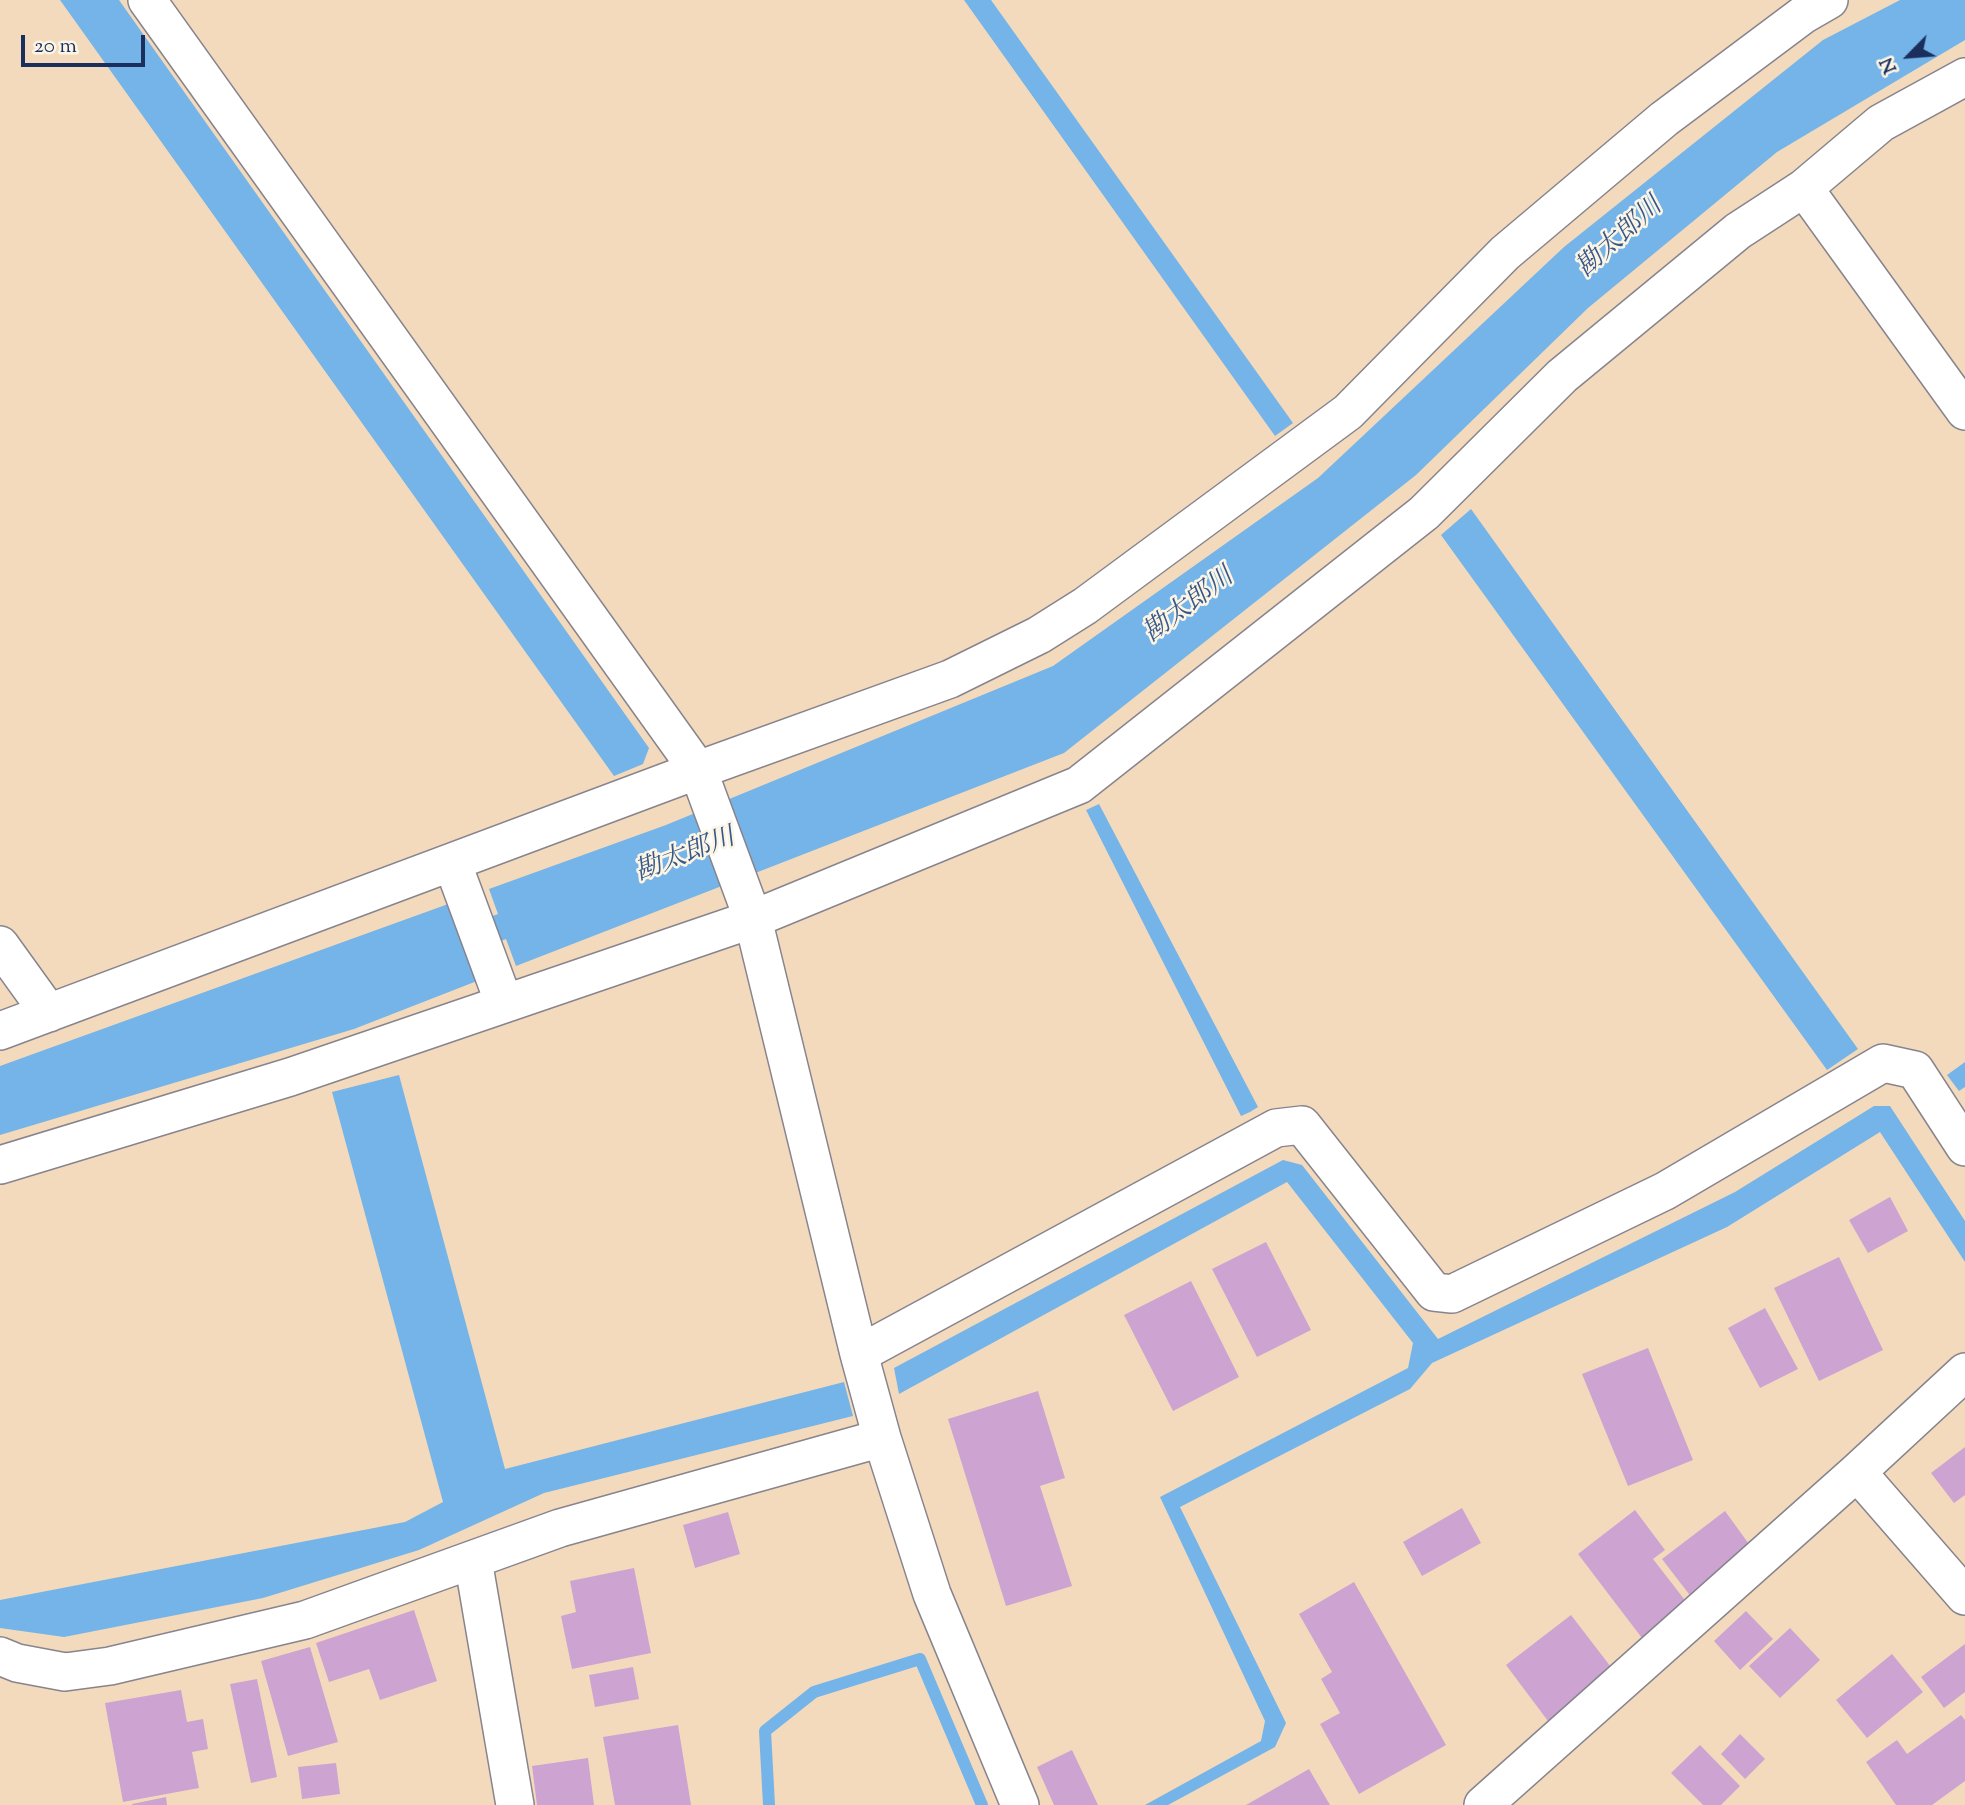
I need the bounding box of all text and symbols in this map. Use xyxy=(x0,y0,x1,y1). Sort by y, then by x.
scale bar xyxy=(24,21,149,65)
north arrow xyxy=(1874,21,1944,91)
text: 20 m xyxy=(34,32,77,62)
text: N xyxy=(1874,53,1905,78)
water label: 勘太郎川 xyxy=(1572,193,1670,285)
water label: 勘太郎川 xyxy=(1139,563,1241,651)
water label: 勘太郎川 xyxy=(632,824,740,890)

